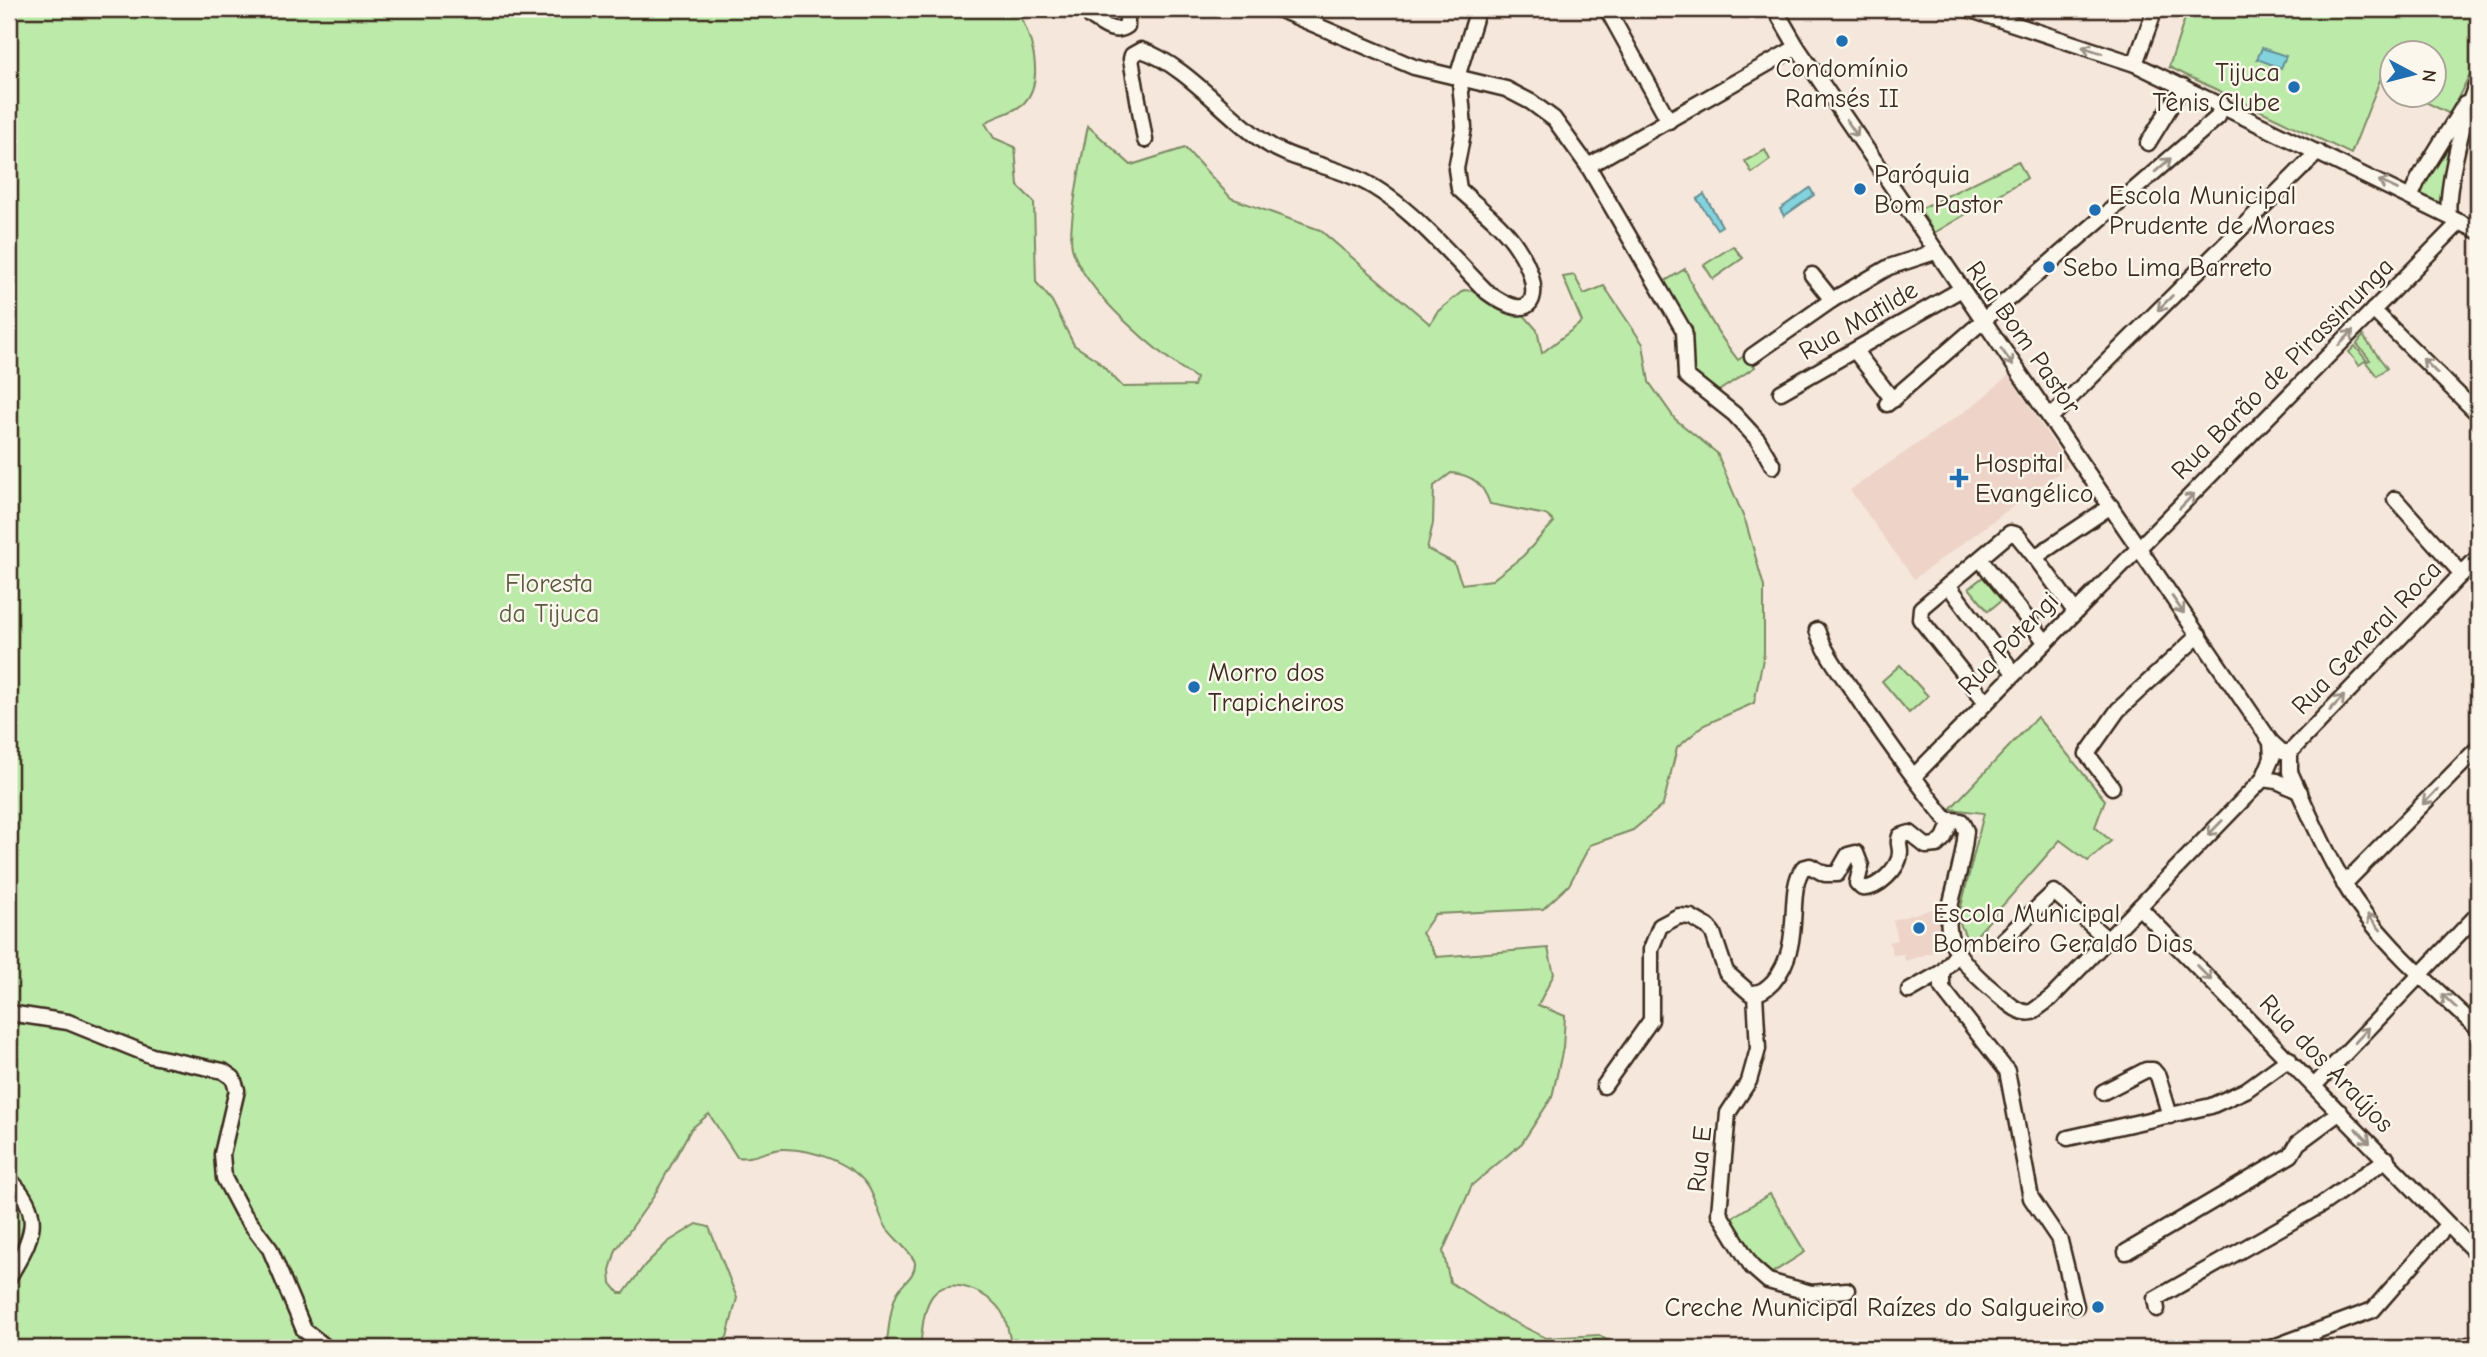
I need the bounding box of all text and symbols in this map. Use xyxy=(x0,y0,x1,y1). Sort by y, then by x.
marker: Condomínio Ramsés II xyxy=(1834,33,1850,49)
north arrow xyxy=(2378,38,2448,108)
one-way arrow xyxy=(2081,43,2103,56)
place label: Condomínio Ramsés II xyxy=(1775,54,1909,114)
place label: Tijuca Tênis Clube xyxy=(2153,58,2280,118)
text: N xyxy=(2417,68,2441,83)
marker: Tijuca Tênis Clube xyxy=(2286,79,2302,95)
one-way arrow xyxy=(1845,118,1859,137)
one-way arrow xyxy=(2154,157,2172,173)
place label: Paróquia Bom Pastor xyxy=(1874,160,2003,220)
one-way arrow xyxy=(2378,178,2399,191)
marker: Paróquia Bom Pastor xyxy=(1852,181,1868,197)
place label: Escola Municipal Prudente de Moraes xyxy=(2109,181,2335,241)
marker: Escola Municipal Prudente de Moraes xyxy=(2087,202,2103,218)
street label: Rua Barão de Pirassinunga xyxy=(2165,251,2400,486)
place label: Sebo Lima Barreto xyxy=(2063,253,2272,283)
street label: Rua Bom Pastor xyxy=(1959,255,2087,420)
marker: Sebo Lima Barreto xyxy=(2041,259,2057,275)
street label: Rua Matilde xyxy=(1794,275,1923,367)
one-way arrow xyxy=(2157,295,2174,312)
one-way arrow xyxy=(2337,330,2354,347)
one-way arrow xyxy=(2000,347,2014,366)
one-way arrow xyxy=(2421,358,2438,375)
place label: Hospital Evangélico xyxy=(1975,449,2094,509)
marker: Hospital Evangélico xyxy=(1949,468,1969,488)
one-way arrow xyxy=(2178,492,2195,509)
street label: Rua General Roca xyxy=(2286,554,2448,721)
park label: Floresta da Tijuca xyxy=(499,569,599,629)
street label: Rua Potengi xyxy=(1952,586,2065,701)
one-way arrow xyxy=(2171,595,2185,614)
place label: Morro dos Trapicheiros xyxy=(1208,658,1344,718)
marker: Morro dos Trapicheiros xyxy=(1186,679,1202,695)
one-way arrow xyxy=(2329,695,2346,712)
one-way arrow xyxy=(2422,788,2439,805)
one-way arrow xyxy=(2207,819,2224,836)
place label: Escola Municipal Bombeiro Geraldo Dias xyxy=(1933,899,2193,959)
one-way arrow xyxy=(2366,914,2382,932)
marker: Escola Municipal Bombeiro Geraldo Dias xyxy=(1911,920,1927,936)
one-way arrow xyxy=(2195,965,2212,982)
street label: Rua dos Araújos xyxy=(2253,989,2400,1139)
one-way arrow xyxy=(2440,993,2458,1009)
one-way arrow xyxy=(2353,1027,2370,1044)
street label: Rua E xyxy=(1682,1124,1718,1194)
one-way arrow xyxy=(2355,1127,2372,1144)
place label: Creche Municipal Raízes do Salgueiro xyxy=(1665,1293,2084,1323)
marker: Creche Municipal Raízes do Salgueiro xyxy=(2090,1299,2106,1315)

